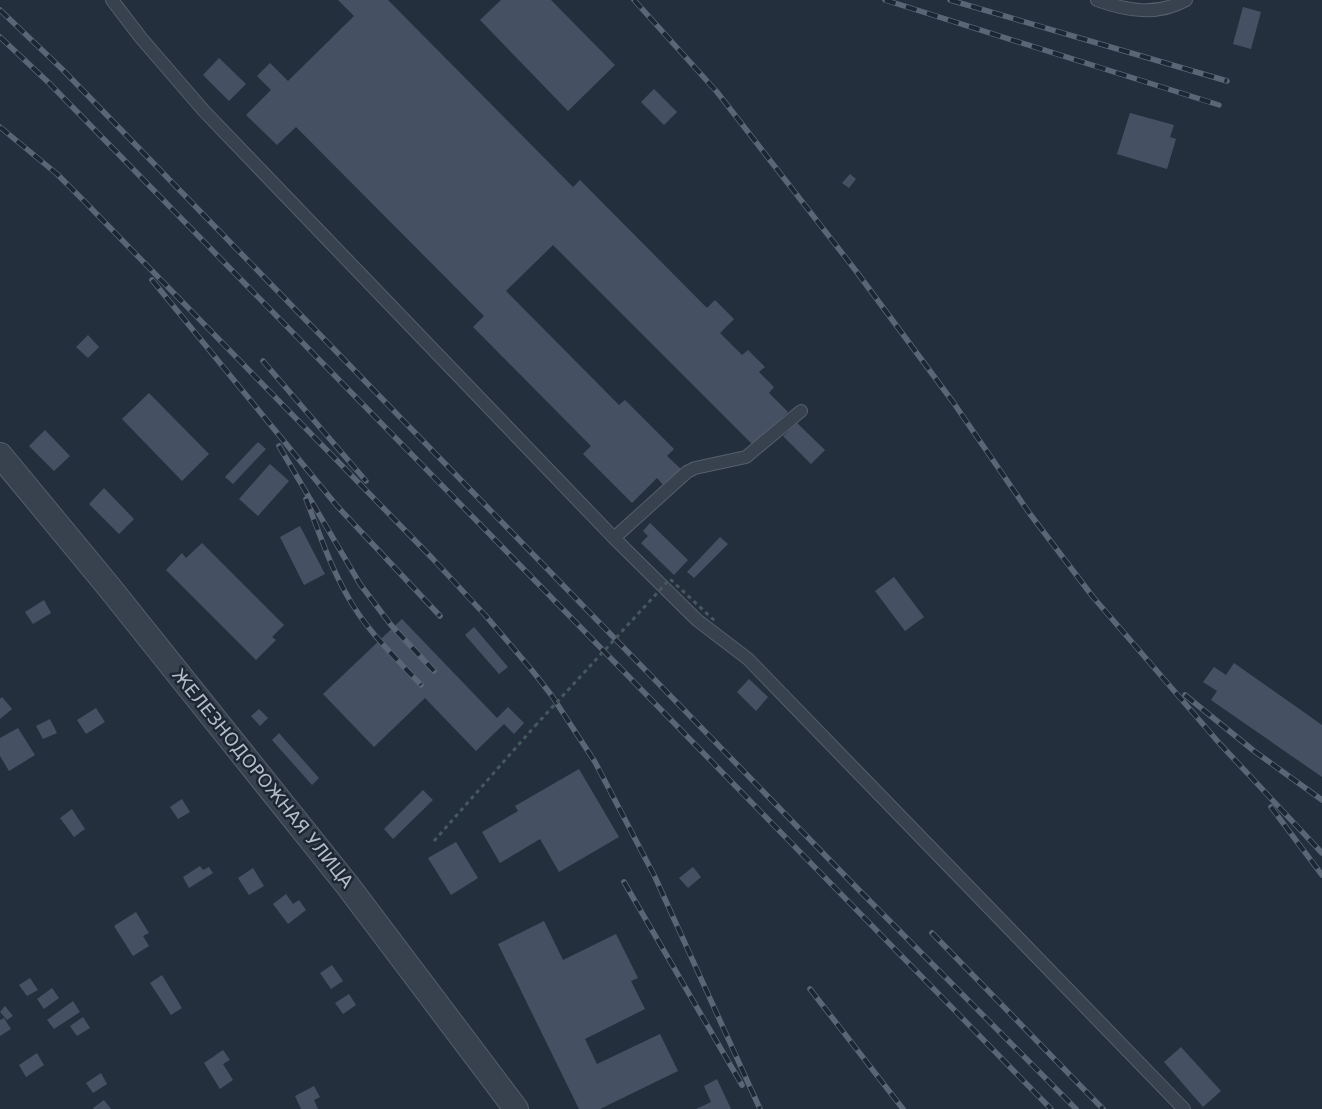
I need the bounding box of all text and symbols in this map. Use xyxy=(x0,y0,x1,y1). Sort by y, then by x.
street label: ЖЕЛЕЗНОДОРОЖНАЯ УЛИЦА xyxy=(168,664,358,892)

